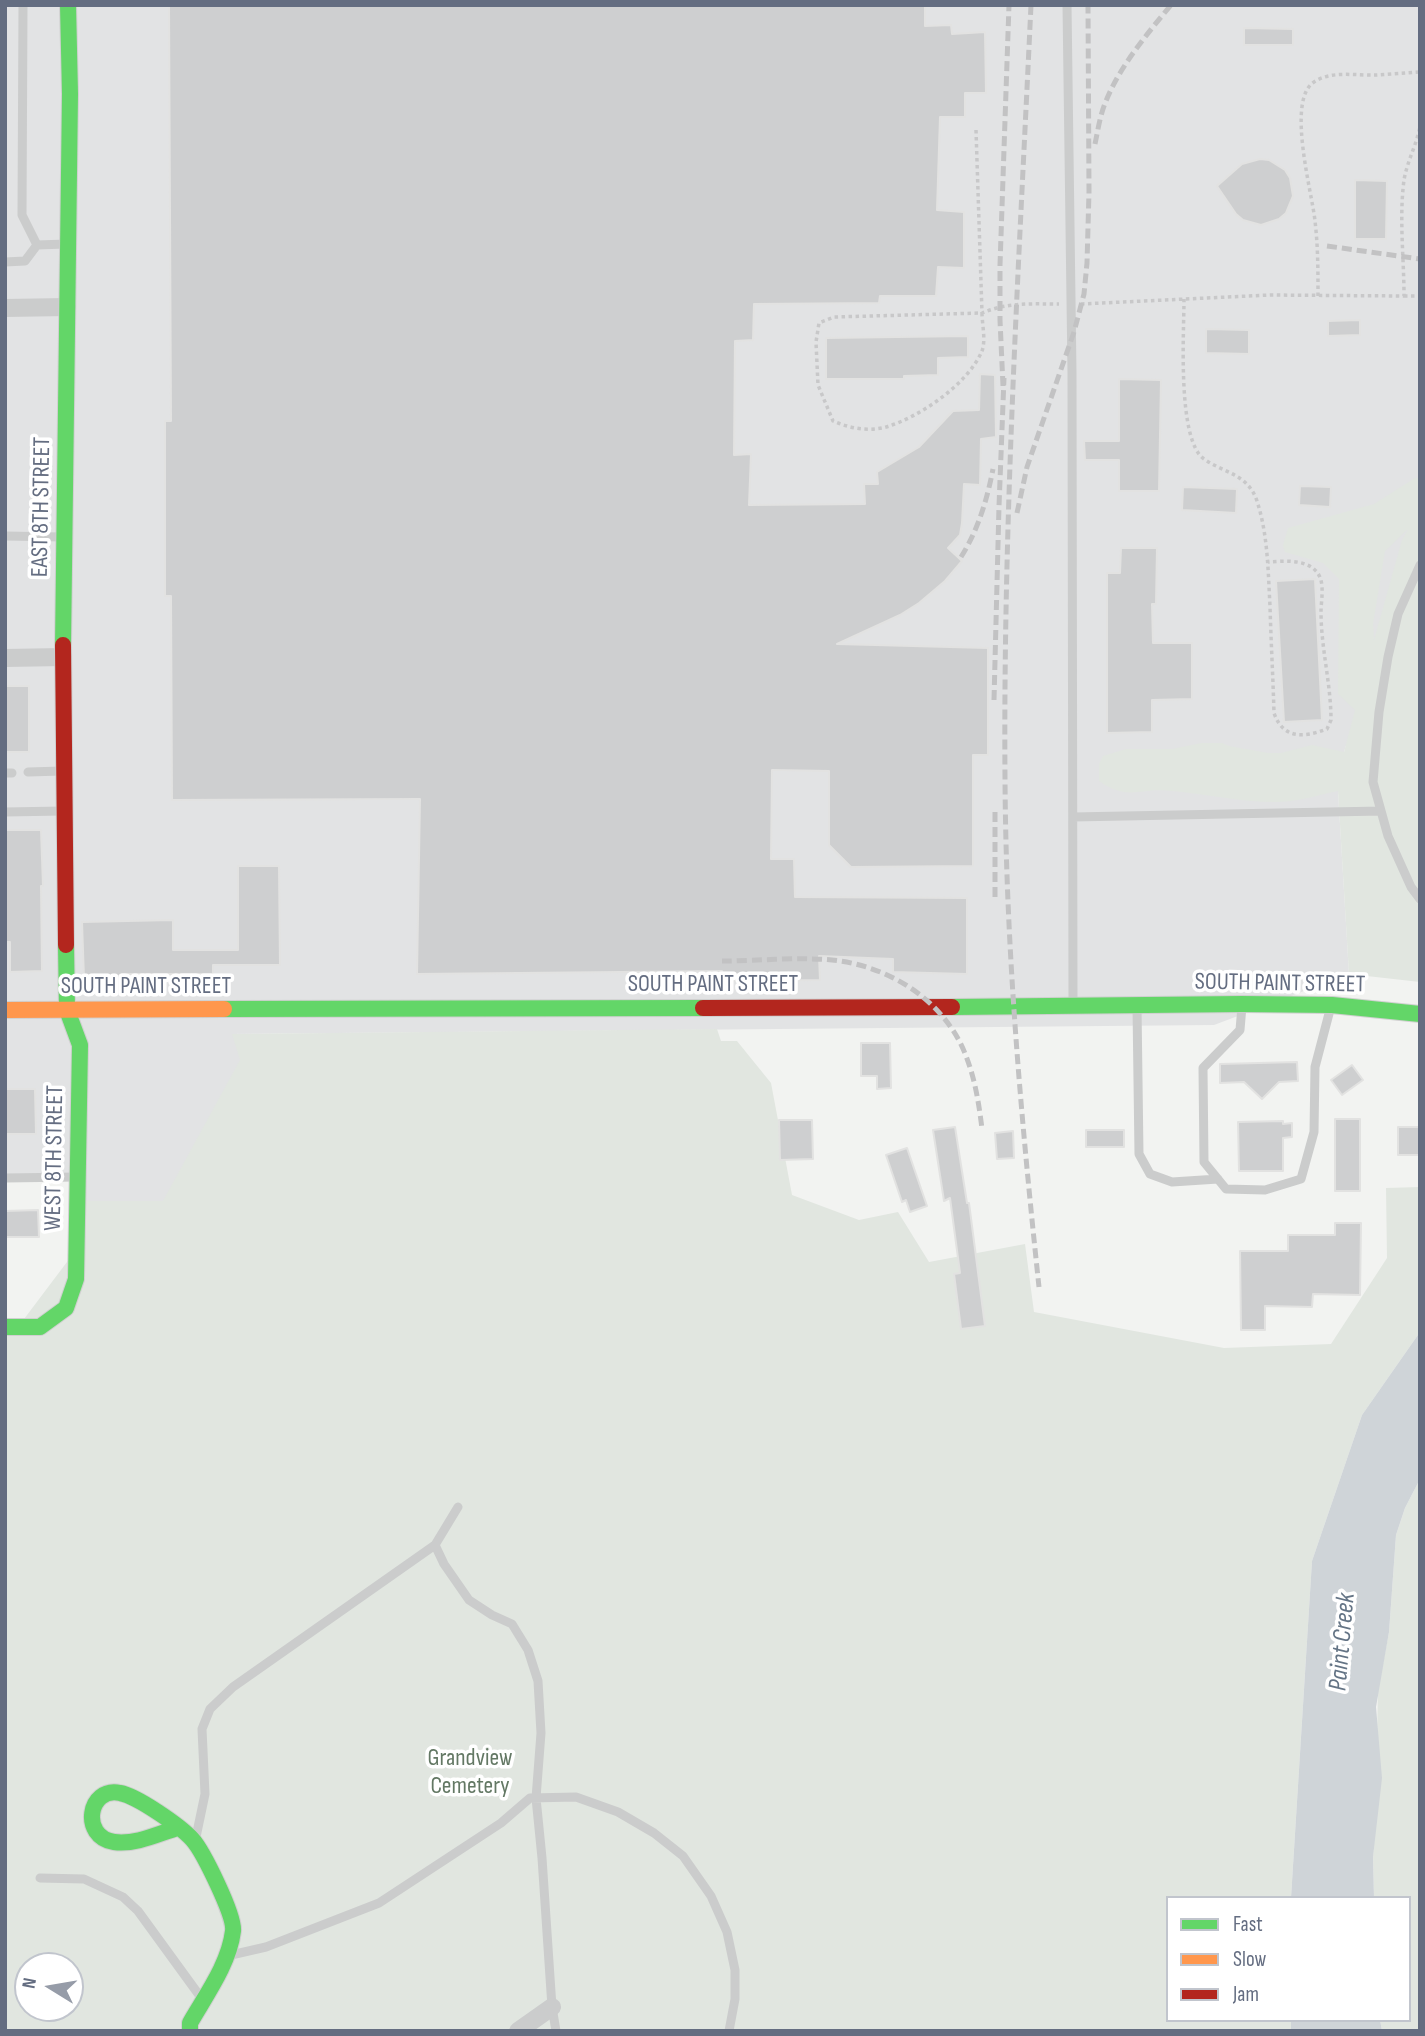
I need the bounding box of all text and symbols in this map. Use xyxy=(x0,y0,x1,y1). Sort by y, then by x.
street label: EAST 8TH STREET xyxy=(26,437,58,577)
street label: SOUTH PAINT STREET xyxy=(1194,968,1366,1000)
street label: SOUTH PAINT STREET xyxy=(628,971,798,999)
street label: SOUTH PAINT STREET xyxy=(61,973,231,1001)
street label: WEST 8TH STREET xyxy=(39,1085,71,1231)
water label: Paint Creek xyxy=(1323,1592,1363,1692)
park label: Grandview Cemetery xyxy=(428,1745,512,1801)
legend xyxy=(1166,1896,1411,2022)
text: Fast xyxy=(1233,1912,1263,1937)
text: Slow xyxy=(1233,1947,1266,1972)
north arrow xyxy=(14,1952,84,2022)
text: N xyxy=(18,1976,42,1990)
text: Jam xyxy=(1233,1982,1259,2007)

